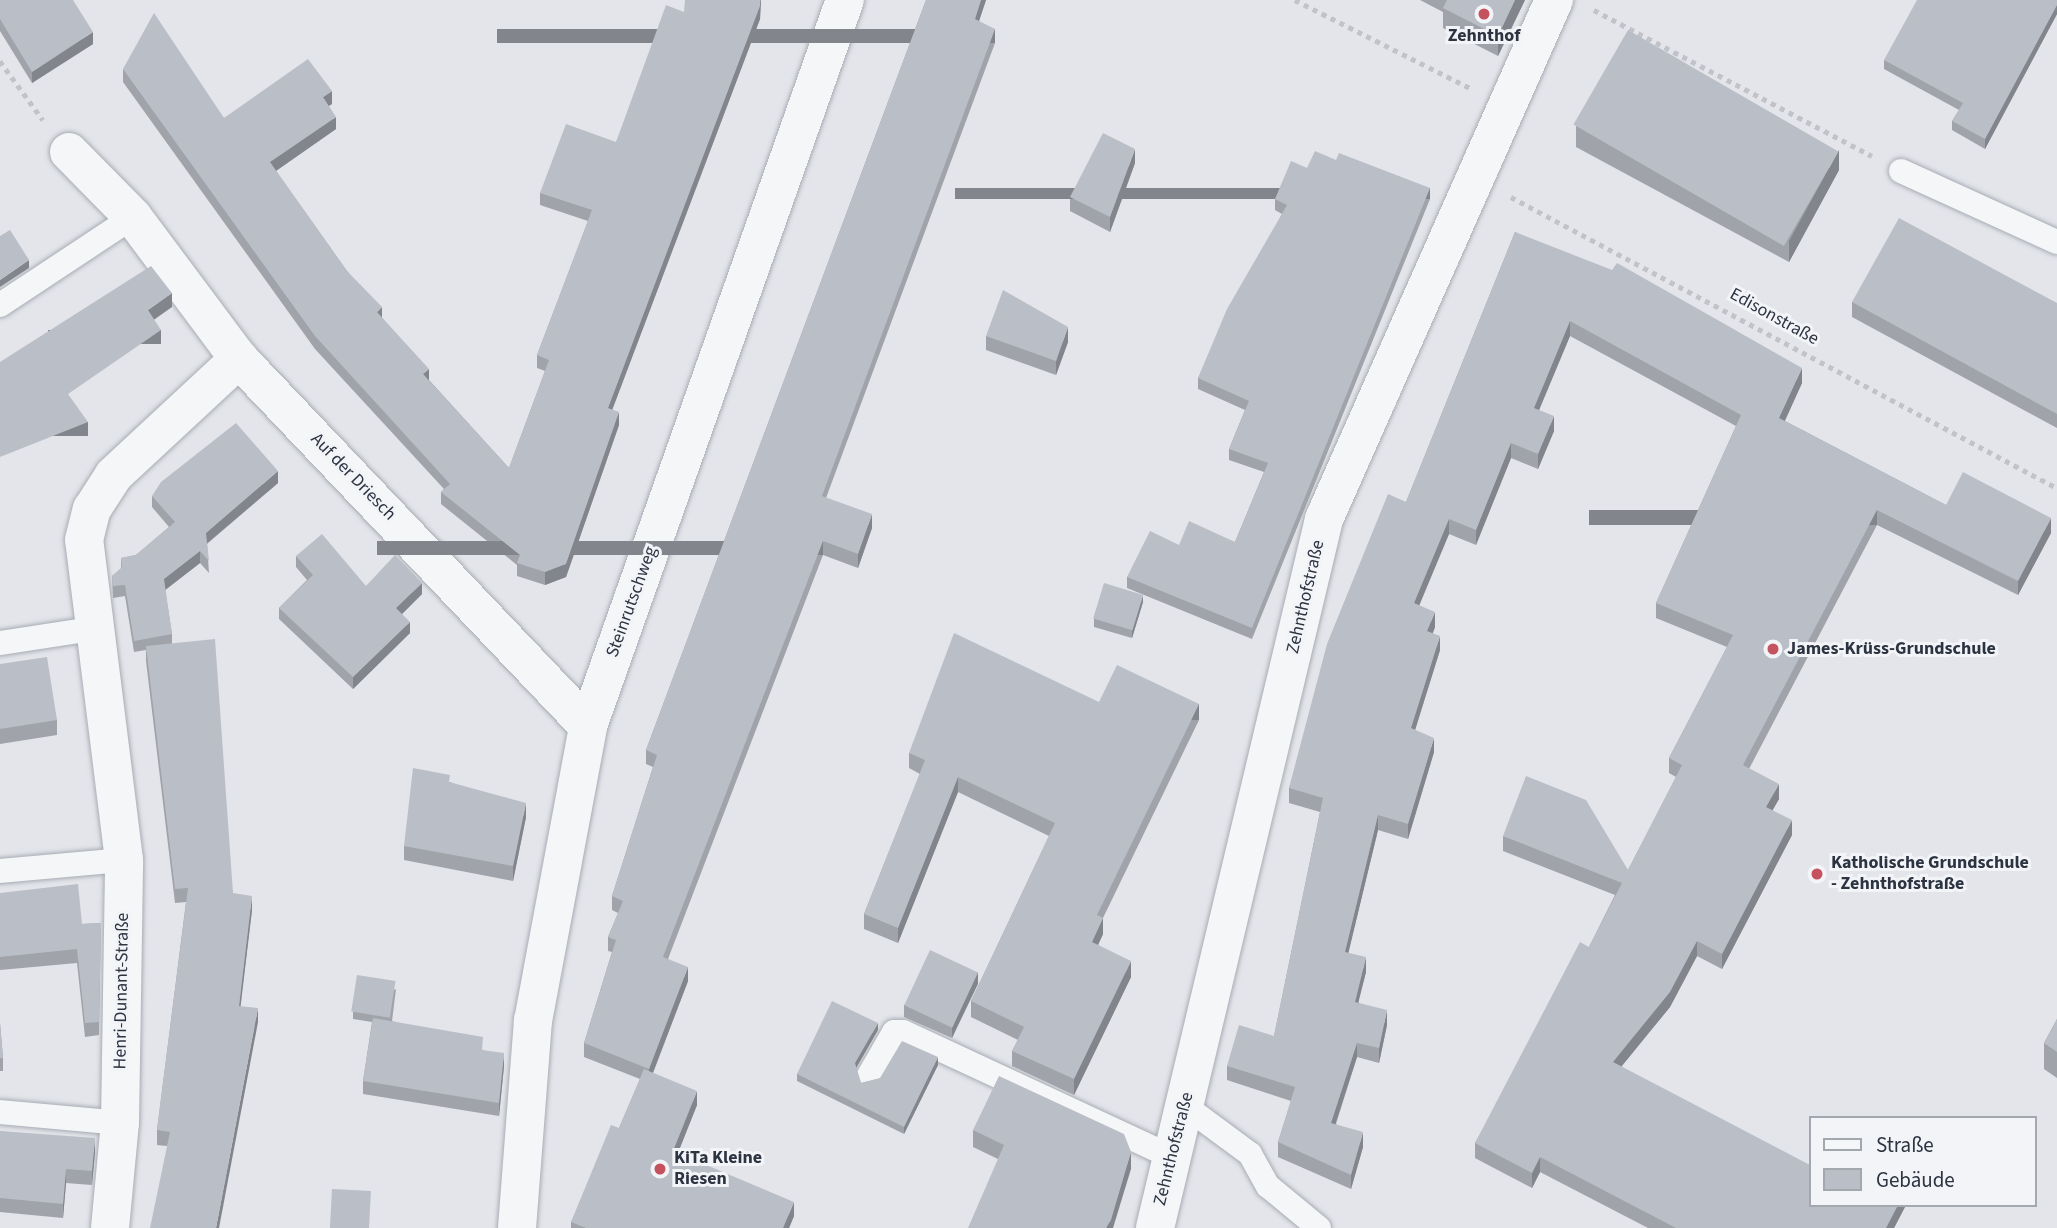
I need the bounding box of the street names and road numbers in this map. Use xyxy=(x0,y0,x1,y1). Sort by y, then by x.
street label: Edisonstraße xyxy=(1726,284,1822,350)
street label: Auf der Driesch xyxy=(306,429,400,525)
street label: Zehnthofstraße xyxy=(1282,538,1330,656)
street label: Steinrutschweg xyxy=(602,544,662,660)
street label: Henri-Dunant-Straße xyxy=(110,912,134,1070)
street label: Zehnthofstraße xyxy=(1149,1090,1199,1208)

